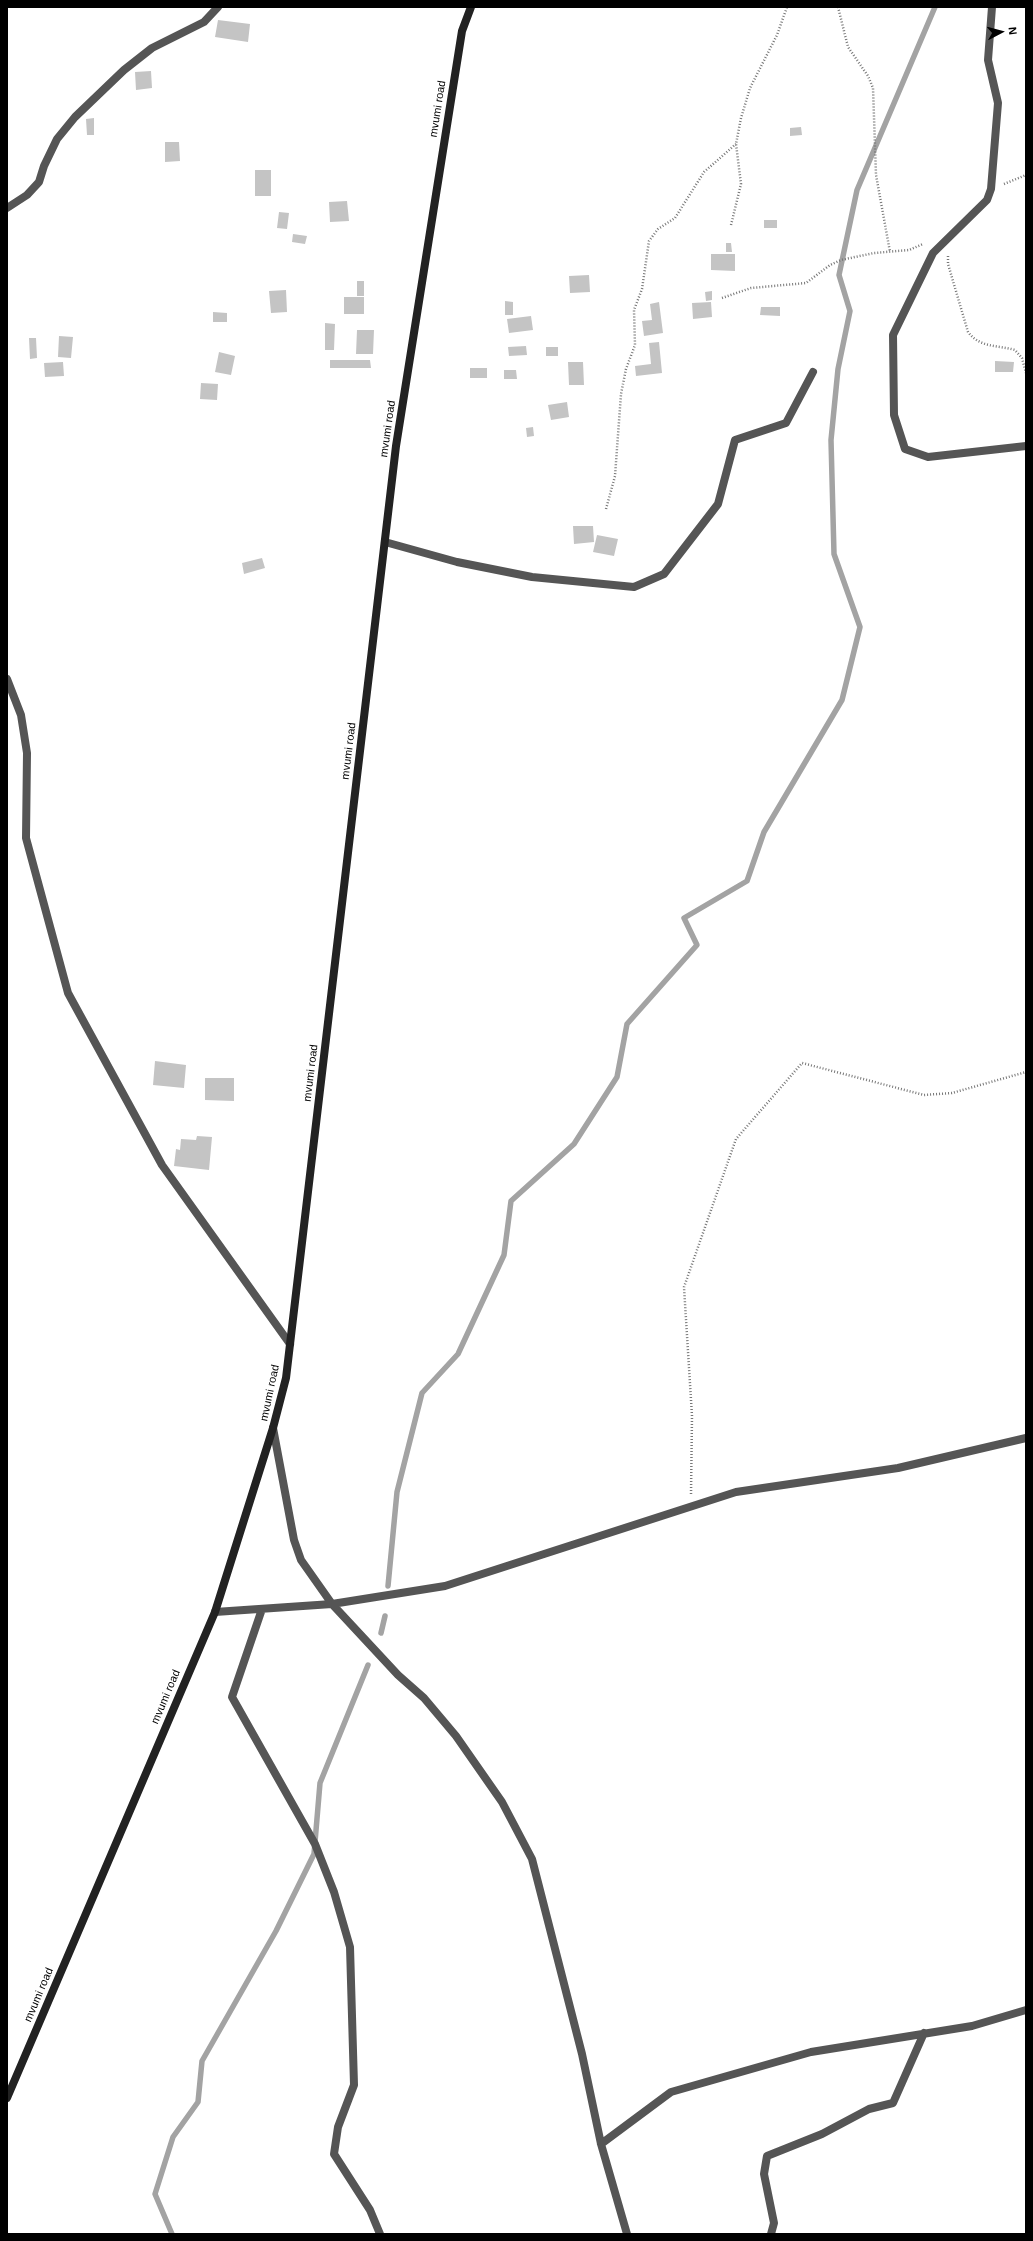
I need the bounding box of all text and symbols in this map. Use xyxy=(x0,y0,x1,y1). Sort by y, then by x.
north arrow xyxy=(981,12,1021,52)
text: N xyxy=(1007,26,1019,35)
street label: mvumi road xyxy=(427,80,449,138)
street label: mvumi road xyxy=(377,400,399,458)
street label: mvumi road xyxy=(339,722,359,780)
street label: mvumi road xyxy=(301,1044,321,1102)
street label: mvumi road xyxy=(258,1364,282,1422)
street label: mvumi road xyxy=(149,1668,183,1726)
street label: mvumi road xyxy=(22,1966,56,2024)

